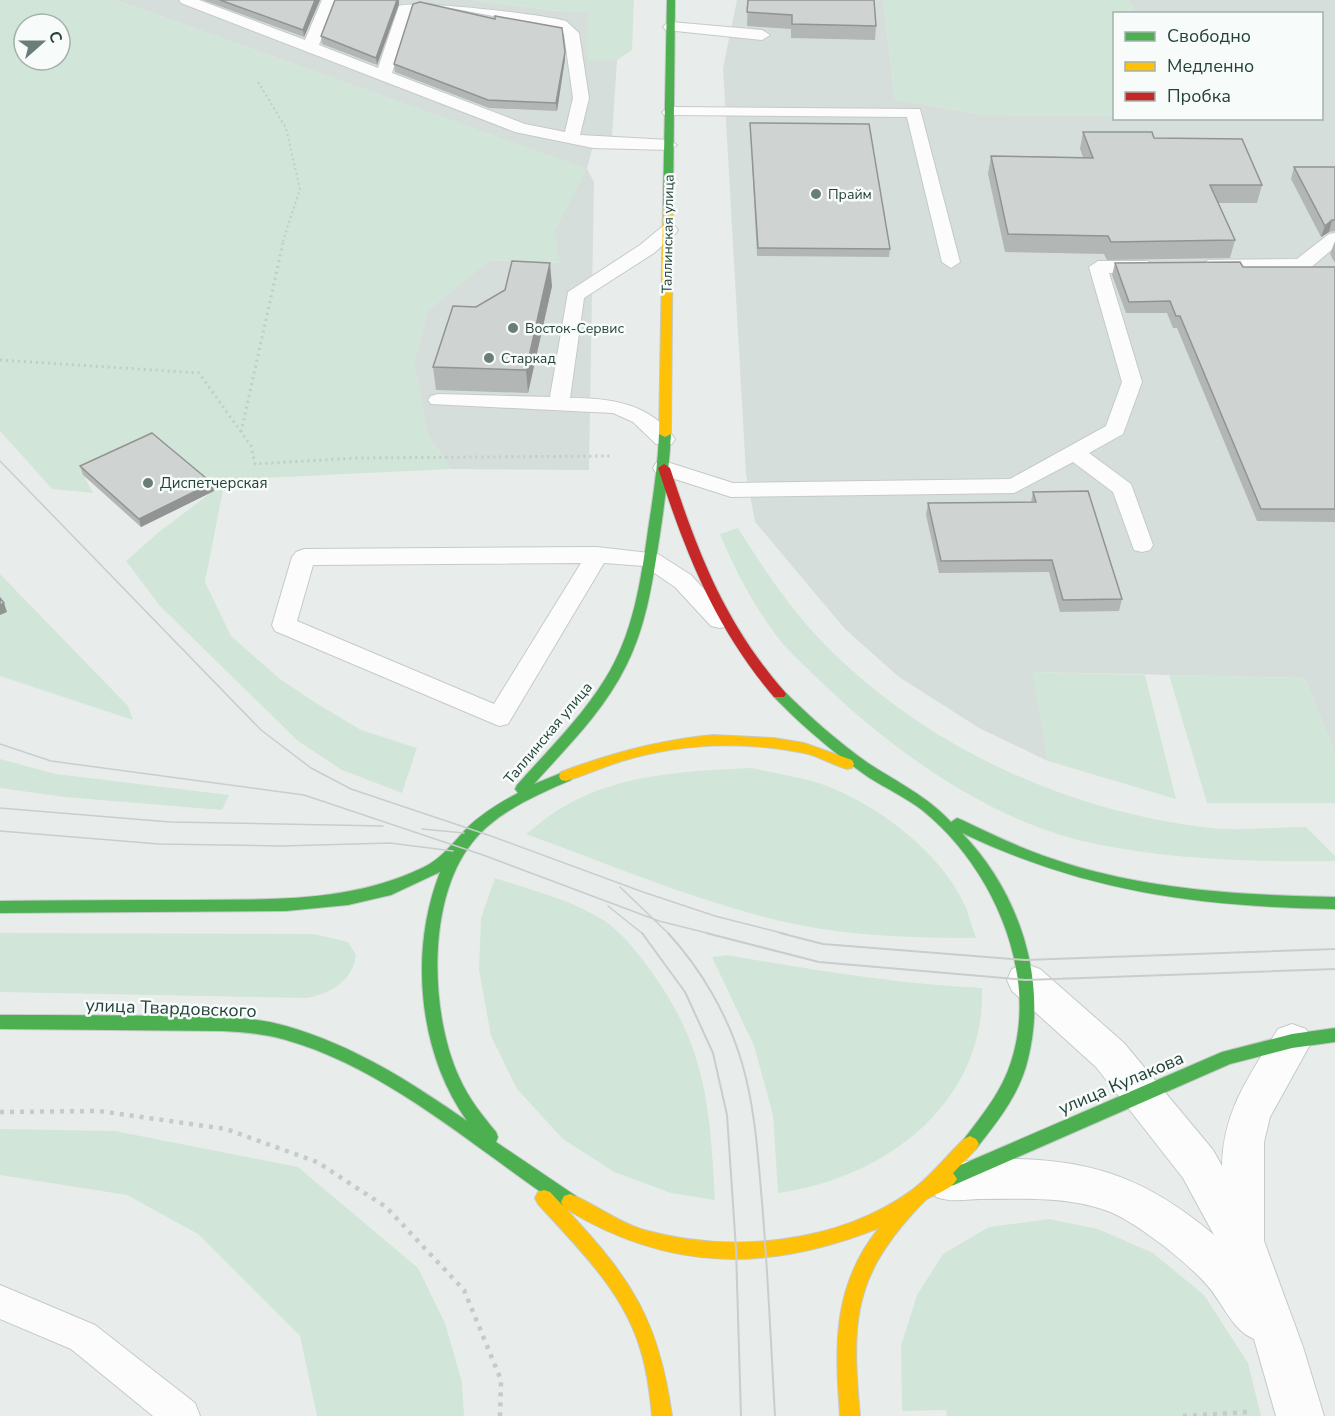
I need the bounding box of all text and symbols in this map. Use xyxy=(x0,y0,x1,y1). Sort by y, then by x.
north arrow xyxy=(12,12,72,72)
legend xyxy=(1113,12,1323,120)
text: Свободно xyxy=(1167,24,1251,48)
text: С xyxy=(43,28,67,46)
text: Медленно xyxy=(1167,54,1254,78)
text: Пробка xyxy=(1167,84,1231,108)
street label: Таллинская улица xyxy=(657,174,679,294)
place label: Прайм xyxy=(828,185,872,204)
marker: Прайм xyxy=(809,187,823,201)
place label: Восток-Сервис xyxy=(525,319,624,338)
marker: Восток-Сервис xyxy=(506,321,520,335)
place label: Старкад xyxy=(501,349,556,368)
marker: Старкад xyxy=(482,351,496,365)
place label: Диспетчерская xyxy=(160,473,268,493)
marker: Диспетчерская xyxy=(141,476,155,490)
street label: Таллинская улица xyxy=(499,678,597,788)
street label: улица Твардовского xyxy=(85,993,257,1023)
street label: улица Кулакова xyxy=(1055,1046,1187,1120)

